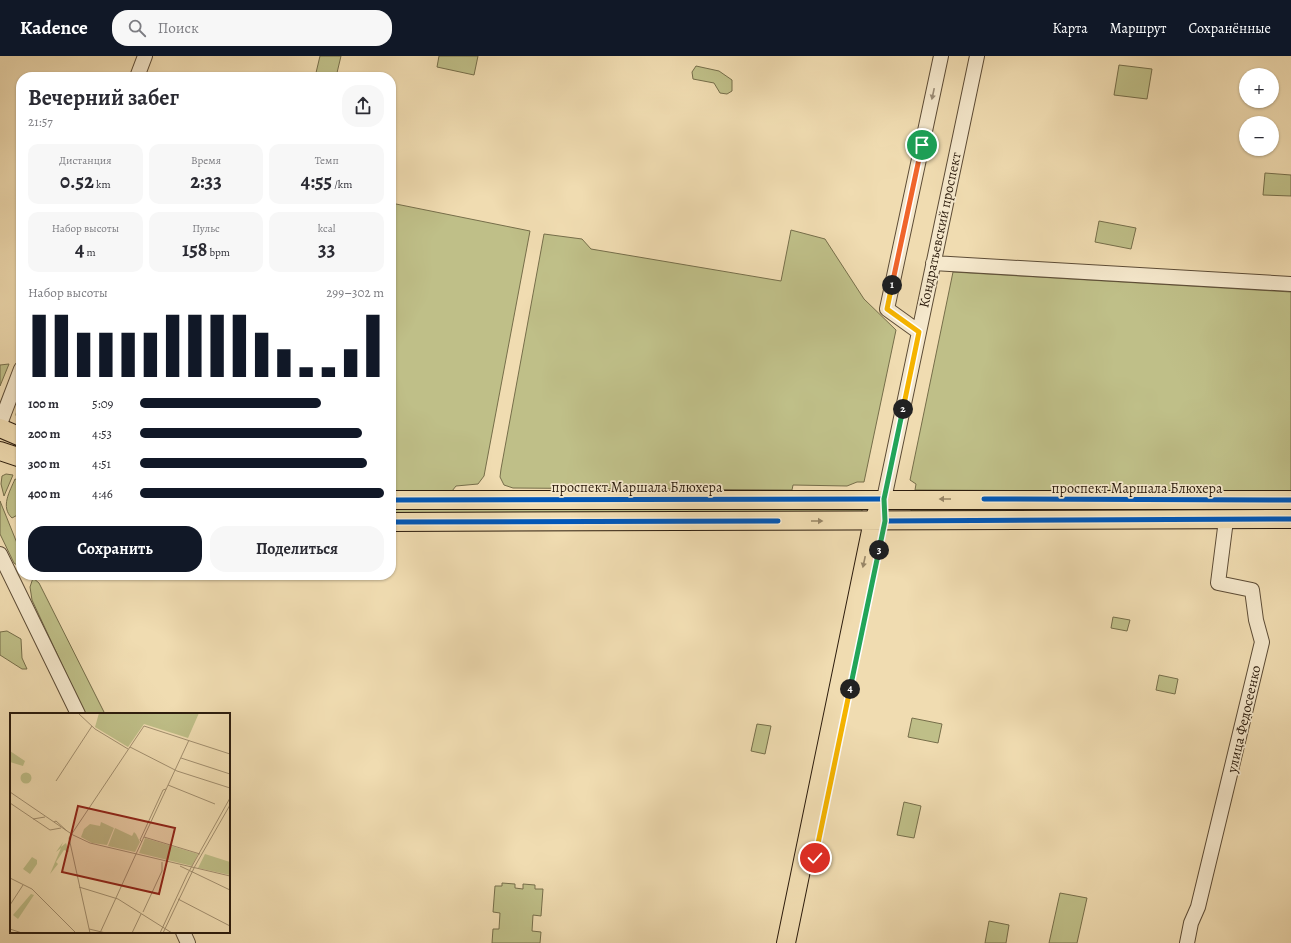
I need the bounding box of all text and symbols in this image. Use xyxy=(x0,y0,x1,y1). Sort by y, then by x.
search box xyxy=(112,10,392,46)
text: Kadence xyxy=(20,15,88,41)
icon: search xyxy=(126,17,148,39)
text: Поиск xyxy=(158,18,199,38)
text: Карта xyxy=(1053,19,1088,38)
text: Маршрут xyxy=(1110,19,1166,38)
text: Сохранённые xyxy=(1188,19,1271,38)
map controls xyxy=(1239,68,1279,156)
button: + xyxy=(1239,68,1279,108)
text: Вечерний забег xyxy=(28,83,179,113)
button: share xyxy=(342,85,384,127)
one-way arrow xyxy=(929,88,935,100)
text: 21:57 xyxy=(28,113,53,130)
button: − xyxy=(1239,116,1279,156)
pin xyxy=(905,128,939,162)
icon: arrive xyxy=(911,134,933,156)
street label: Кондратьевский проспект xyxy=(914,150,966,310)
text: Дистанция xyxy=(59,153,112,168)
text: Время xyxy=(191,153,221,168)
text: Темп xyxy=(315,153,339,168)
text: 0.52 xyxy=(60,168,94,195)
text: 2:33 xyxy=(190,168,222,195)
text: 4:55 xyxy=(301,168,332,195)
text: km xyxy=(94,177,111,192)
text: /km xyxy=(332,177,352,192)
text: Набор высоты xyxy=(52,221,119,236)
text: Пульс xyxy=(192,221,220,236)
text: kcal xyxy=(318,221,335,236)
text: 4 xyxy=(75,236,84,263)
text: 158 xyxy=(182,236,207,263)
text: 33 xyxy=(318,236,335,263)
text: m xyxy=(84,245,96,260)
text: bpm xyxy=(207,245,230,260)
pin: 1 xyxy=(882,275,902,295)
text: 1 xyxy=(890,277,894,292)
text: Набор высоты xyxy=(28,284,108,301)
text: 299–302 m xyxy=(326,284,384,301)
text: 100 m xyxy=(28,395,59,412)
text: 5:09 xyxy=(92,395,114,412)
pin: 2 xyxy=(893,399,913,419)
text: 2 xyxy=(900,401,906,416)
text: 200 m xyxy=(28,425,61,442)
text: 4:53 xyxy=(92,425,112,442)
text: 300 m xyxy=(28,455,60,472)
text: 4:51 xyxy=(92,455,111,472)
street label: проспект Маршала Блюхера xyxy=(552,478,723,497)
street label: проспект Маршала Блюхера xyxy=(1052,479,1223,498)
text: 400 m xyxy=(28,485,60,502)
text: 4:46 xyxy=(92,485,113,502)
one-way arrow xyxy=(938,496,951,502)
one-way arrow xyxy=(811,518,824,524)
button: Сохранить xyxy=(28,526,202,572)
button: Поделиться xyxy=(210,526,384,572)
pin: 3 xyxy=(869,540,889,560)
text: 3 xyxy=(877,542,881,557)
one-way arrow xyxy=(861,556,867,568)
street label: улица Федосеенко xyxy=(1222,663,1266,775)
pin: 4 xyxy=(840,679,860,699)
text: 4 xyxy=(847,681,853,696)
inset map xyxy=(10,713,230,933)
pin xyxy=(798,841,832,875)
icon: check xyxy=(804,847,826,869)

